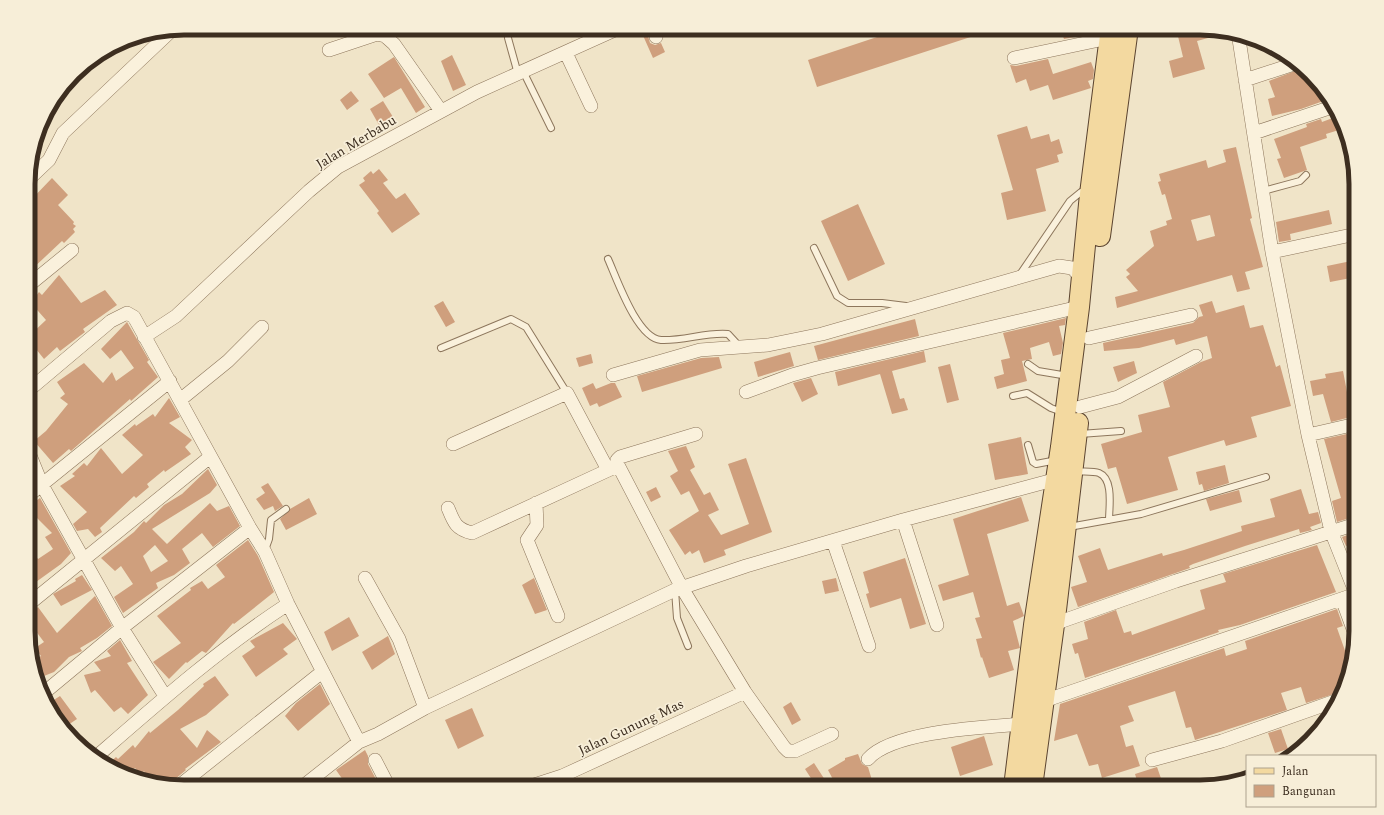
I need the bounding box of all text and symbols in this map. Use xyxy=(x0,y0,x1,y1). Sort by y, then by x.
street label: Jalan Merbabu xyxy=(312,110,400,174)
street label: Jalan Gunung Mas xyxy=(575,693,687,761)
legend xyxy=(1246,755,1376,807)
text: Jalan xyxy=(1282,762,1309,781)
text: Bangunan xyxy=(1282,782,1336,801)

